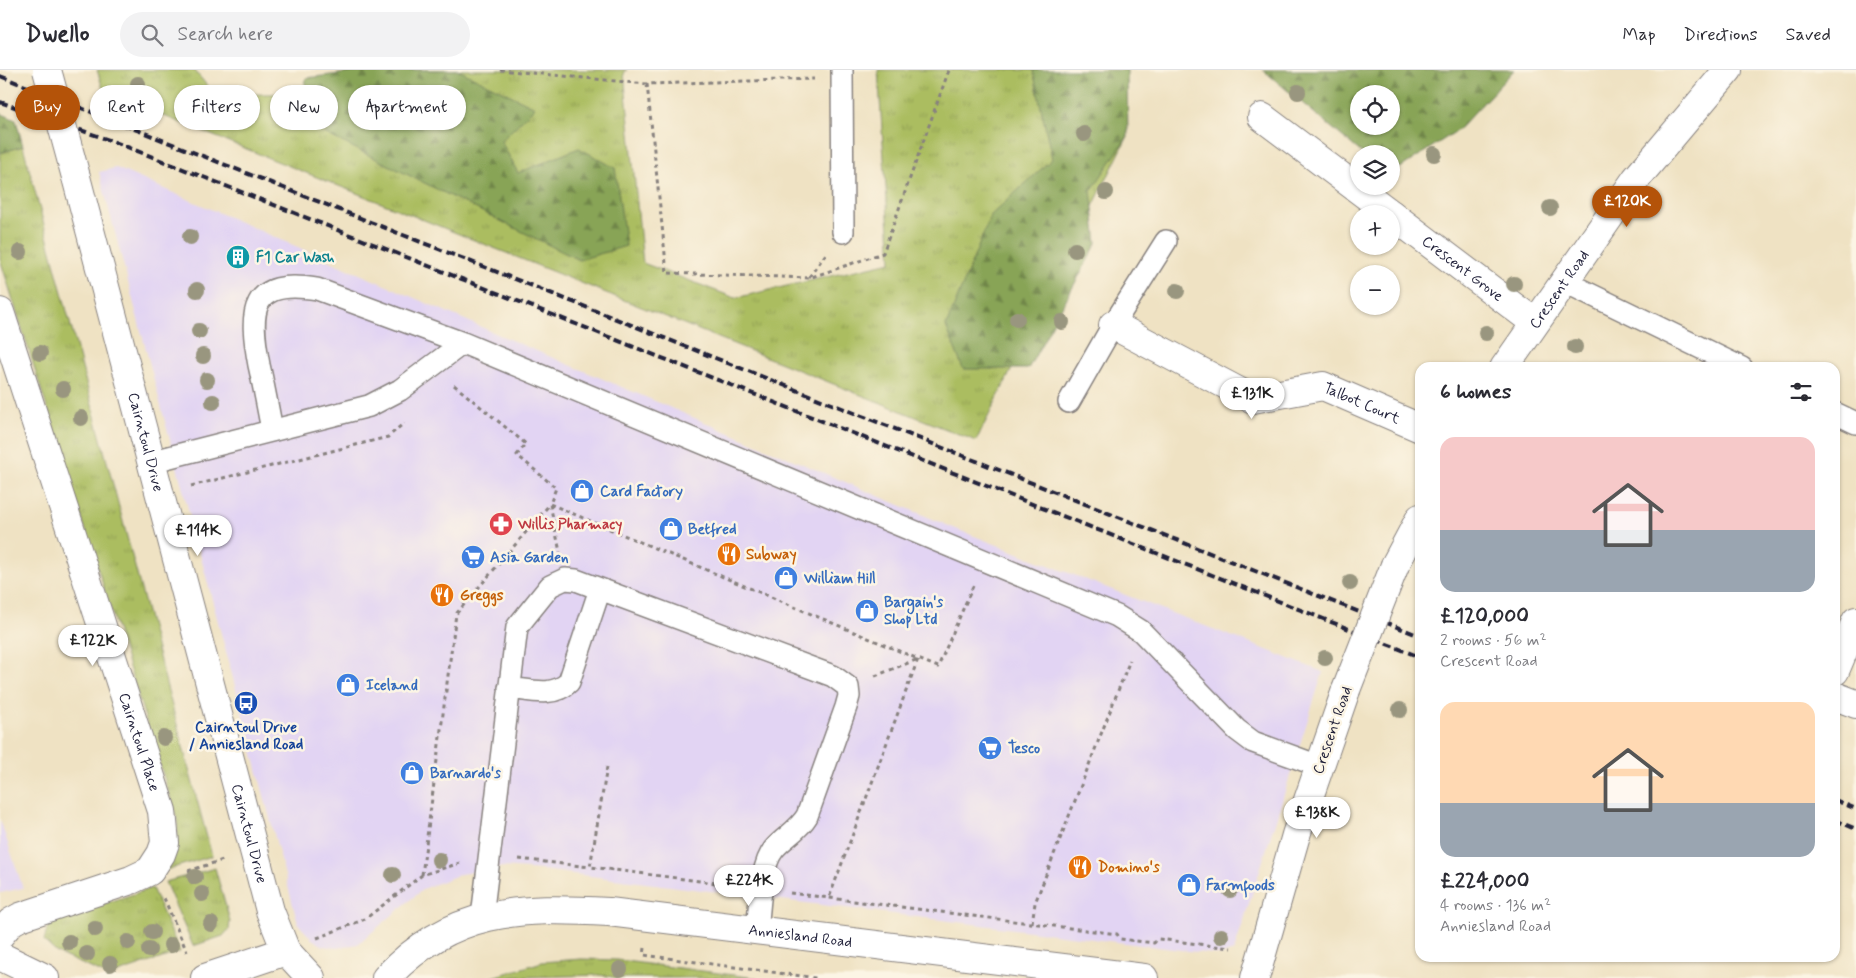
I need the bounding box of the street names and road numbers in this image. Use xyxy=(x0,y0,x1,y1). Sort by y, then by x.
street label: Crescent Grove xyxy=(1417,232,1507,306)
street label: Crescent Road xyxy=(1525,247,1594,333)
street label: Talbot Court xyxy=(1320,378,1403,429)
street label: Cairntoul Drive xyxy=(122,390,168,494)
street label: Crescent Road xyxy=(1309,684,1357,777)
street label: Cairntoul Place xyxy=(113,690,164,794)
street label: Cairntoul Drive xyxy=(226,782,271,886)
street label: Anniesland Road xyxy=(747,920,853,953)

